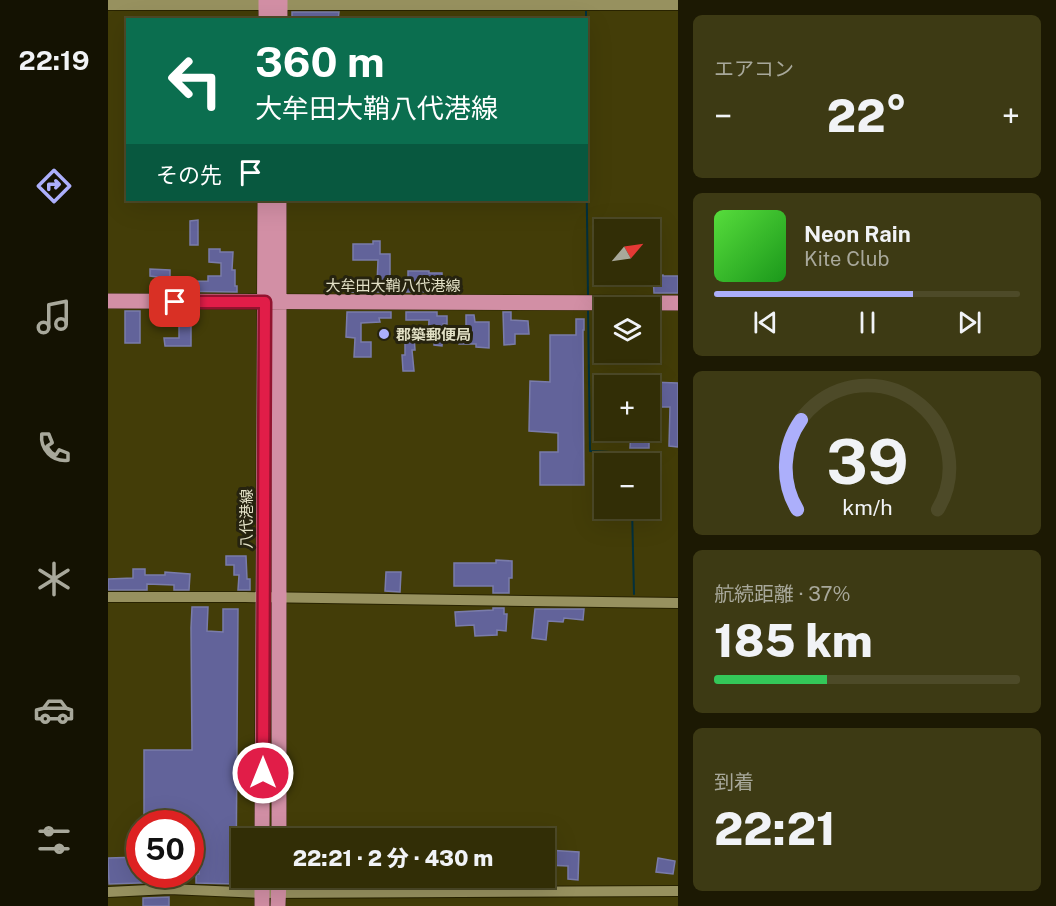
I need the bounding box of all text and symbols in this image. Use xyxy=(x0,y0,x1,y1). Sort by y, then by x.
text: 360 m xyxy=(255,37,385,86)
icon: left xyxy=(156,42,234,120)
text: 22:19 xyxy=(19,44,89,76)
text: エアコン xyxy=(714,57,794,81)
text: 22° xyxy=(827,89,907,142)
text: 大牟田大鞘八代港線 xyxy=(255,92,498,124)
text: − xyxy=(714,97,732,135)
text: + xyxy=(1002,97,1020,135)
icon: arrive xyxy=(234,156,267,189)
text: その先 xyxy=(156,162,222,188)
icon: directions xyxy=(33,165,75,207)
north arrow xyxy=(594,219,660,285)
map controls xyxy=(594,219,660,519)
text: Neon Rain xyxy=(804,221,911,247)
text: Kite Club xyxy=(804,247,889,271)
pin xyxy=(149,276,200,327)
street label: 大牟田大鞘八代港線 xyxy=(325,277,461,294)
icon: arrive xyxy=(158,285,191,318)
icon: music xyxy=(33,296,75,338)
button: layers xyxy=(594,297,660,363)
icon: previous xyxy=(749,306,782,339)
icon: pause xyxy=(851,306,884,339)
icon: next xyxy=(953,306,986,339)
place label: 郡築郵便局 xyxy=(396,326,471,343)
marker: 郡築郵便局 xyxy=(377,327,391,341)
button: + xyxy=(594,375,660,441)
text: 39 xyxy=(826,425,908,498)
icon: phone xyxy=(33,427,75,469)
button: − xyxy=(594,453,660,519)
street label: 八代港線 xyxy=(238,489,255,549)
text: km/h xyxy=(842,495,892,520)
icon: climate xyxy=(33,558,75,600)
text: 航続距離 · 37% xyxy=(714,582,851,606)
text: 185 km xyxy=(714,614,873,667)
icon: car xyxy=(33,689,75,731)
position arrow xyxy=(231,741,295,805)
text: 到着 xyxy=(714,770,754,794)
text: 22:21 xyxy=(714,802,836,855)
speed limit sign: 50 xyxy=(126,810,204,888)
icon: filters xyxy=(33,819,75,861)
text: 22:21 · 2 分 · 430 m xyxy=(293,845,493,871)

